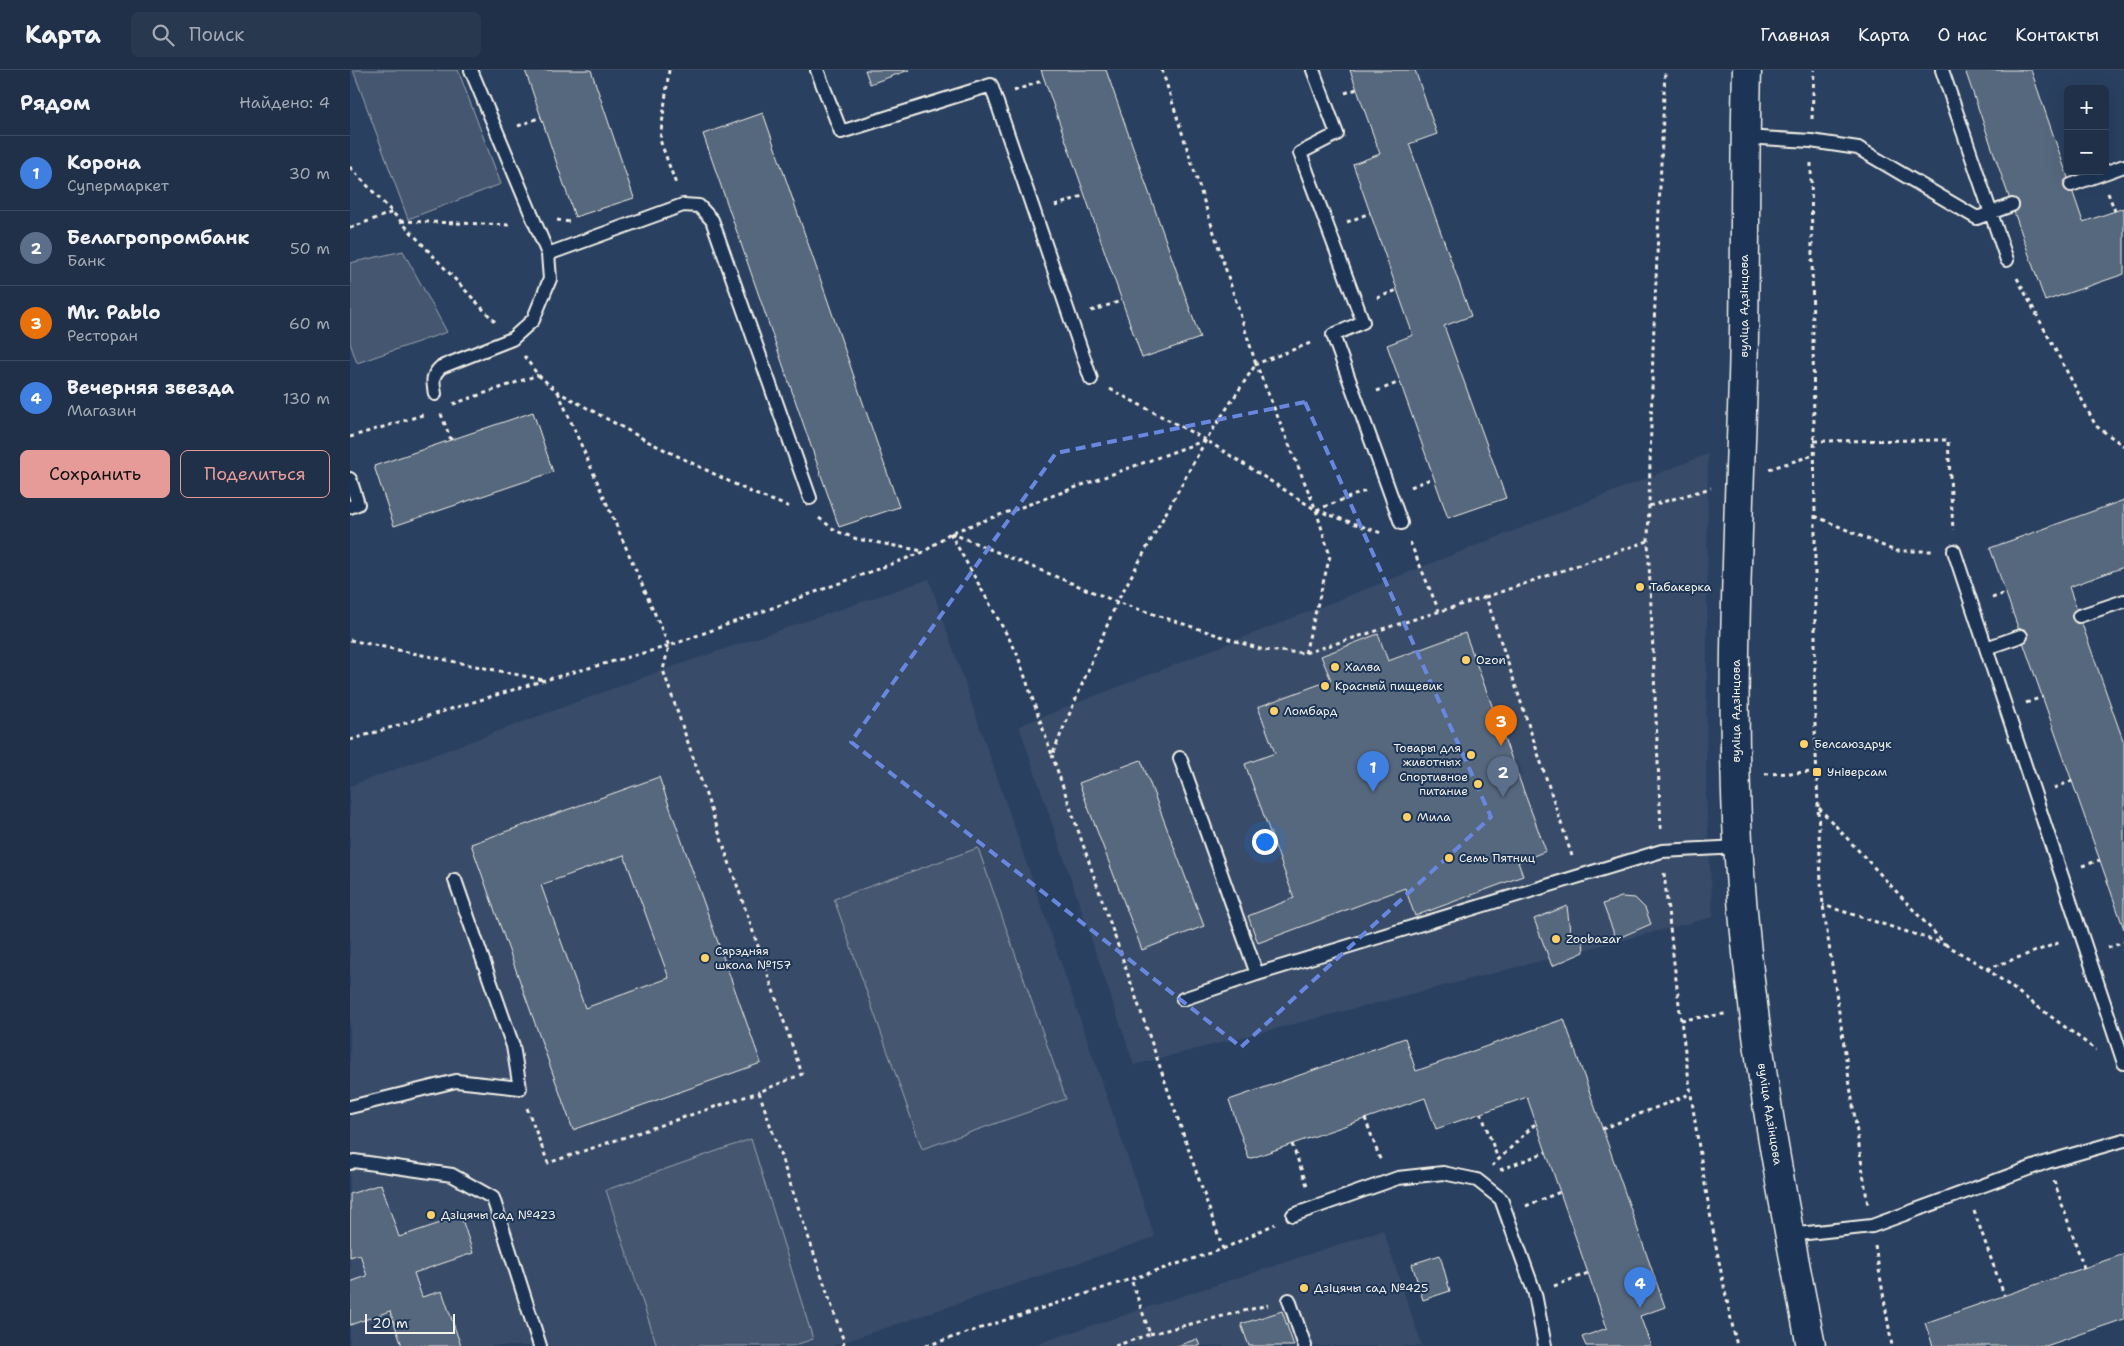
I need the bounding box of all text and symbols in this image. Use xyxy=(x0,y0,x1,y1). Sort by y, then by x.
search box xyxy=(131,12,481,57)
text: Карта xyxy=(25,19,101,51)
icon: search xyxy=(149,21,177,49)
text: Поиск xyxy=(189,22,244,47)
text: Главная xyxy=(1760,23,1830,47)
text: Карта xyxy=(1858,23,1910,47)
text: О нас xyxy=(1938,23,1987,47)
text: Контакты xyxy=(2015,23,2099,47)
map controls xyxy=(2064,85,2109,175)
button: + xyxy=(2064,85,2109,130)
text: Рядом xyxy=(20,89,90,117)
text: Найдено: 4 xyxy=(239,92,330,113)
button: − xyxy=(2064,130,2109,175)
text: Корона xyxy=(67,150,141,175)
text: 1 xyxy=(32,163,40,184)
text: 30 m xyxy=(289,163,330,184)
text: Супермаркет xyxy=(67,175,169,196)
text: Белагропромбанк xyxy=(67,225,249,250)
text: 2 xyxy=(30,238,42,259)
text: 50 m xyxy=(290,238,330,259)
text: Банк xyxy=(67,250,105,271)
street label: вуліца Адзінцова xyxy=(1736,254,1752,358)
text: Mr. Pablo xyxy=(67,300,161,325)
text: 3 xyxy=(30,313,42,334)
text: 60 m xyxy=(289,313,330,334)
text: Ресторан xyxy=(67,325,138,346)
text: Вечерняя звезда xyxy=(67,375,234,400)
text: 4 xyxy=(30,388,42,409)
text: 130 m xyxy=(283,388,330,409)
text: Магазин xyxy=(67,400,136,421)
button: Сохранить xyxy=(20,450,170,498)
button: Поделиться xyxy=(180,450,330,498)
place label: Табакерка xyxy=(1650,579,1712,595)
marker: Табакерка xyxy=(1634,581,1646,593)
place label: Ozon xyxy=(1476,652,1506,668)
marker: Ozon xyxy=(1460,654,1472,666)
place label: Халва xyxy=(1345,659,1381,675)
street label: вуліца Адзінцова xyxy=(1728,659,1744,763)
marker: Халва xyxy=(1329,661,1341,673)
place label: Красный пищевик xyxy=(1335,678,1443,694)
marker: Красный пищевик xyxy=(1319,680,1331,692)
place label: Ломбард xyxy=(1284,703,1338,719)
marker: Ломбард xyxy=(1268,705,1280,717)
pin: 3 xyxy=(1485,705,1517,746)
place label: Белсаюздрук xyxy=(1814,736,1892,752)
marker: Белсаюздрук xyxy=(1798,738,1810,750)
place label: Товары для животных xyxy=(1393,740,1461,770)
marker: Товары для животных xyxy=(1465,749,1477,761)
pin: 1 xyxy=(1357,751,1389,792)
pin: 2 xyxy=(1487,756,1519,797)
place label: Універсам xyxy=(1827,764,1887,780)
marker: Універсам xyxy=(1811,766,1823,778)
place label: Спортивное питание xyxy=(1399,769,1468,799)
marker: Спортивное питание xyxy=(1472,778,1484,790)
place label: Мила xyxy=(1417,809,1451,825)
marker: Мила xyxy=(1401,811,1413,823)
your location xyxy=(1252,829,1278,855)
place label: Семь Пятниц xyxy=(1459,850,1536,866)
marker: Семь Пятниц xyxy=(1443,852,1455,864)
place label: Zoobazar xyxy=(1566,931,1622,947)
marker: Zoobazar xyxy=(1550,933,1562,945)
place label: Сярэдняя школа №157 xyxy=(715,943,792,973)
marker: Сярэдняя школа №157 xyxy=(699,952,711,964)
street label: вуліца Адзінцова xyxy=(1754,1062,1786,1167)
place label: Дзіцячы сад №423 xyxy=(441,1207,556,1223)
marker: Дзіцячы сад №423 xyxy=(425,1209,437,1221)
pin: 4 xyxy=(1624,1267,1656,1308)
place label: Дзіцячы сад №425 xyxy=(1314,1280,1428,1296)
marker: Дзіцячы сад №425 xyxy=(1298,1282,1310,1294)
scale bar xyxy=(365,1311,455,1334)
text: 20 m xyxy=(372,1314,408,1332)

